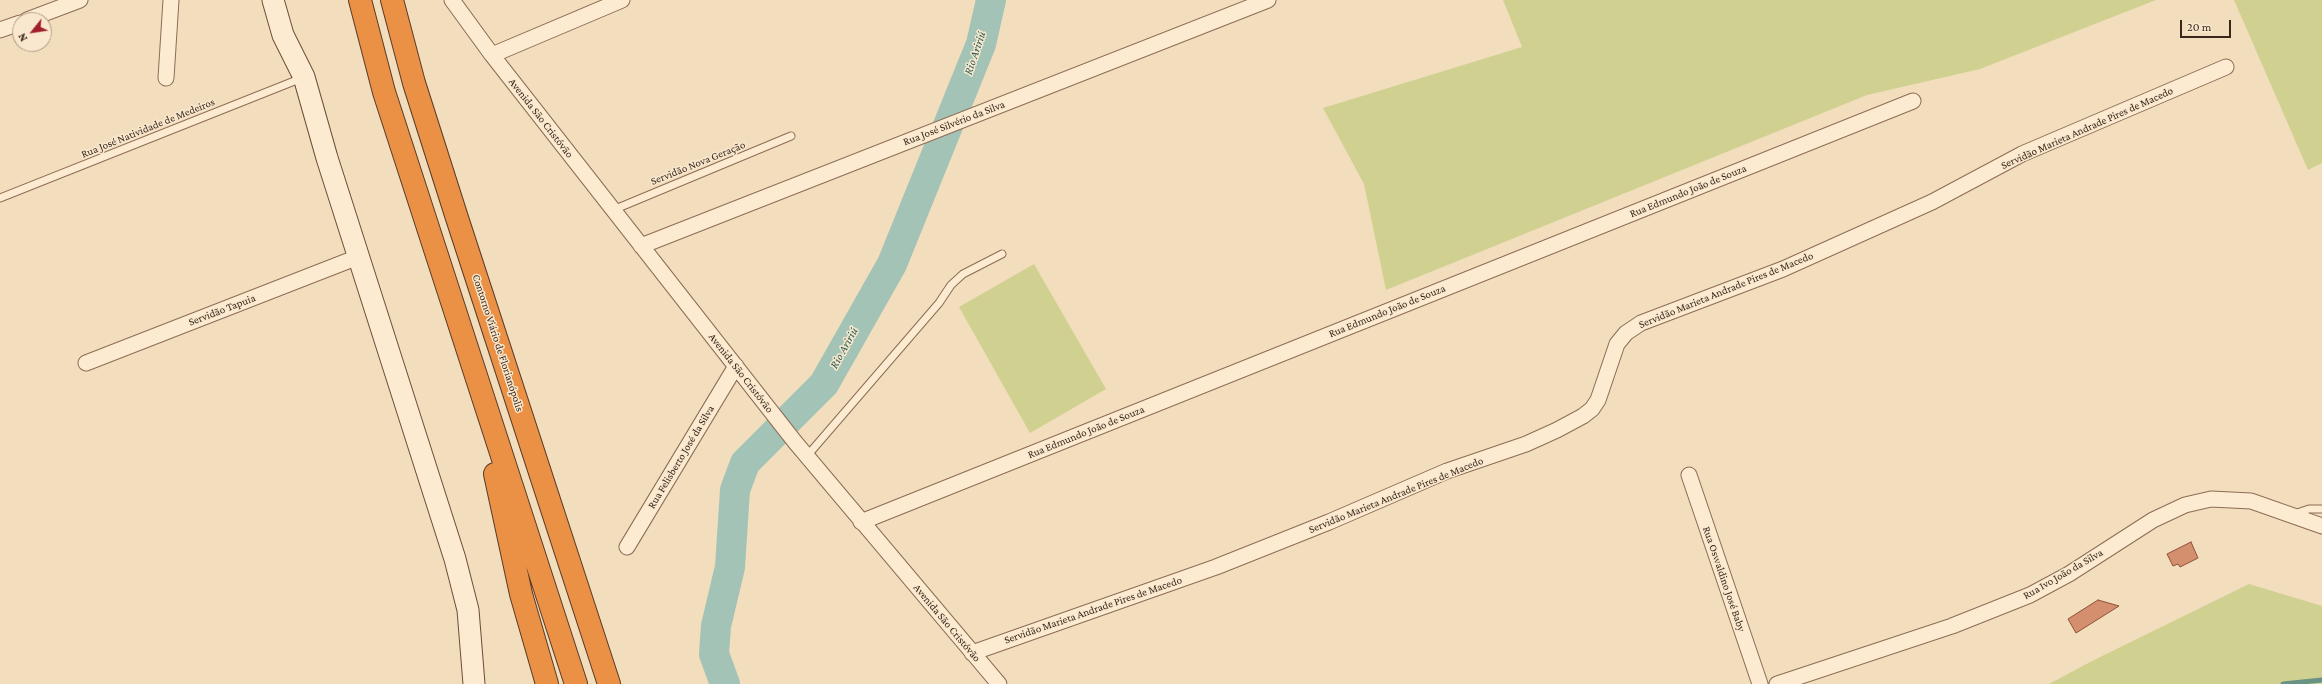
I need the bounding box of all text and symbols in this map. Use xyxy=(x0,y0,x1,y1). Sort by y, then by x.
north arrow xyxy=(12,12,52,52)
scale bar xyxy=(2182,12,2233,38)
text: 20 m xyxy=(2187,20,2211,34)
water label: Rio Aririú xyxy=(961,29,989,77)
text: N xyxy=(15,31,30,44)
street label: Avenida São Cristóvão xyxy=(506,76,576,160)
street label: Servidão Marieta Andrade Pires de Macedo xyxy=(1999,84,2175,172)
street label: Rua José Natividade de Medeiros xyxy=(79,95,217,161)
street label: Rua José Silvério da Silva xyxy=(901,98,1007,148)
street label: Servidão Nova Geração xyxy=(649,138,747,188)
street label: Rua Edmundo João de Souza xyxy=(1628,162,1748,220)
street label: Servidão Marieta Andrade Pires de Macedo xyxy=(1637,249,1815,331)
street label: Contorno Viário de Florianópolis xyxy=(470,273,526,413)
street label: Rua Edmundo João de Souza xyxy=(1327,282,1447,340)
street label: Servidão Tapuia xyxy=(187,291,257,329)
water label: Rio Aririú xyxy=(827,325,861,371)
street label: Avenida São Cristóvão xyxy=(706,331,776,415)
street label: Rua Felisberto José da Silva xyxy=(645,403,717,511)
street label: Rua Edmundo João de Souza xyxy=(1026,403,1146,461)
street label: Servidão Marieta Andrade Pires de Macedo xyxy=(1307,454,1485,536)
street label: Rua Oswaldino José Baby xyxy=(1700,525,1748,633)
street label: Rua Ivo João da Silva xyxy=(2021,546,2105,602)
street label: Servidão Marieta Andrade Pires de Macedo xyxy=(1002,573,1184,647)
street label: Avenida São Cristóvão xyxy=(911,581,983,665)

